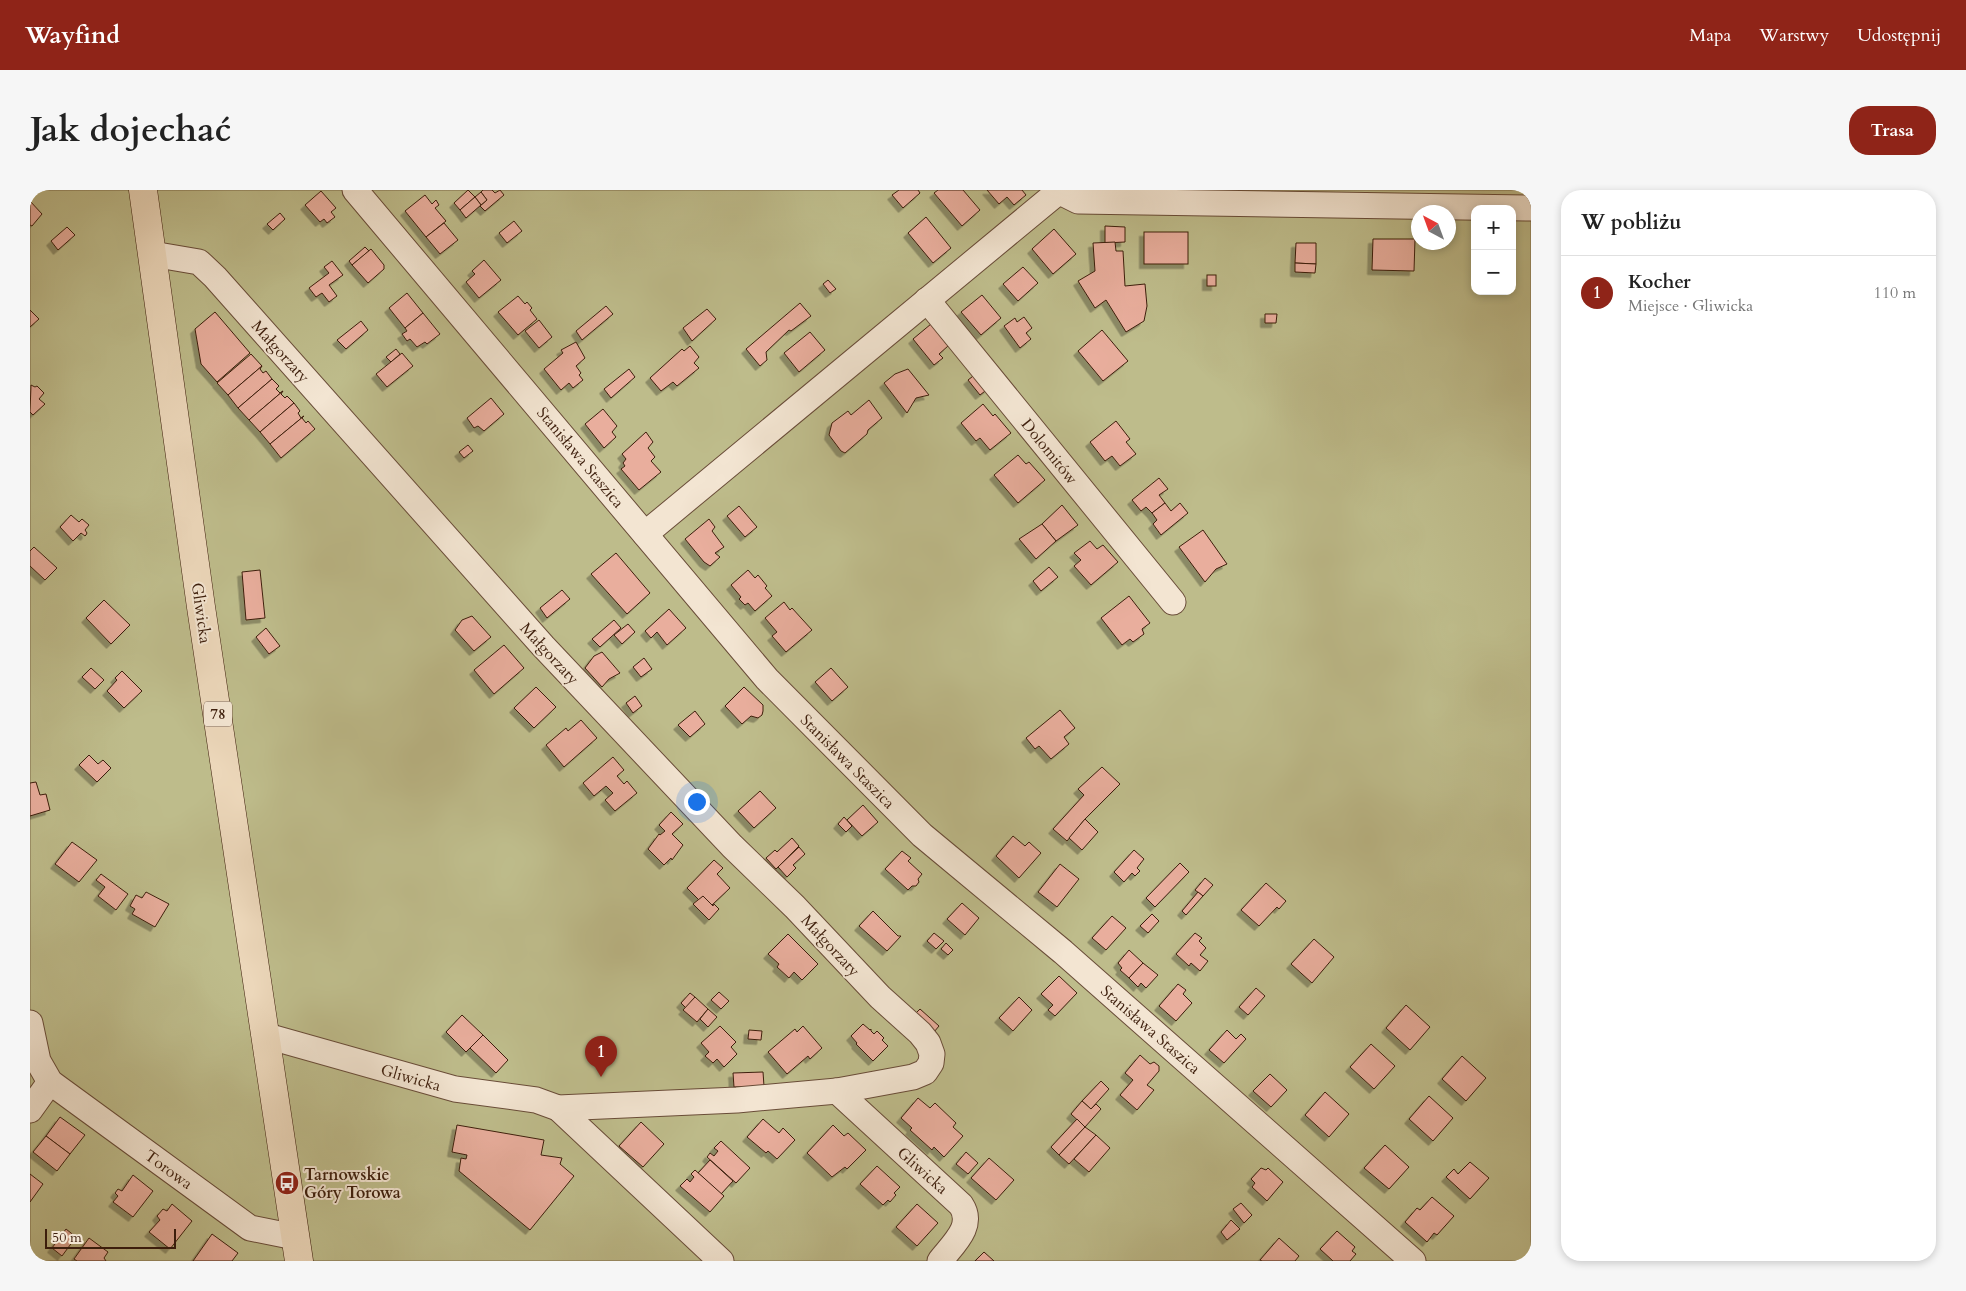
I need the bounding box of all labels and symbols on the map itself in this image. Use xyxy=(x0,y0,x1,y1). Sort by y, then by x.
north arrow xyxy=(1411,205,1456,250)
street label: Małgorzaty xyxy=(246,316,315,388)
street label: Stanisława Staszica xyxy=(531,402,629,513)
street label: Dolomitów xyxy=(1016,414,1083,489)
street label: Gliwicka xyxy=(186,581,216,645)
street label: Małgorzaty xyxy=(515,618,584,690)
road number: 78 xyxy=(204,702,232,726)
street label: Stanisława Staszica xyxy=(795,710,900,814)
your location xyxy=(684,789,710,815)
street label: Małgorzaty xyxy=(796,910,865,982)
street label: Stanisława Staszica xyxy=(1096,980,1205,1079)
pin: 1 xyxy=(585,1036,617,1077)
street label: Gliwicka xyxy=(378,1059,443,1097)
street label: Gliwicka xyxy=(892,1142,953,1199)
street label: Torowa xyxy=(140,1145,197,1195)
place label: Tarnowskie Góry Torowa xyxy=(304,1164,401,1204)
bus stop icon: Tarnowskie Góry Torowa xyxy=(274,1170,300,1196)
scale bar xyxy=(45,1226,176,1249)

